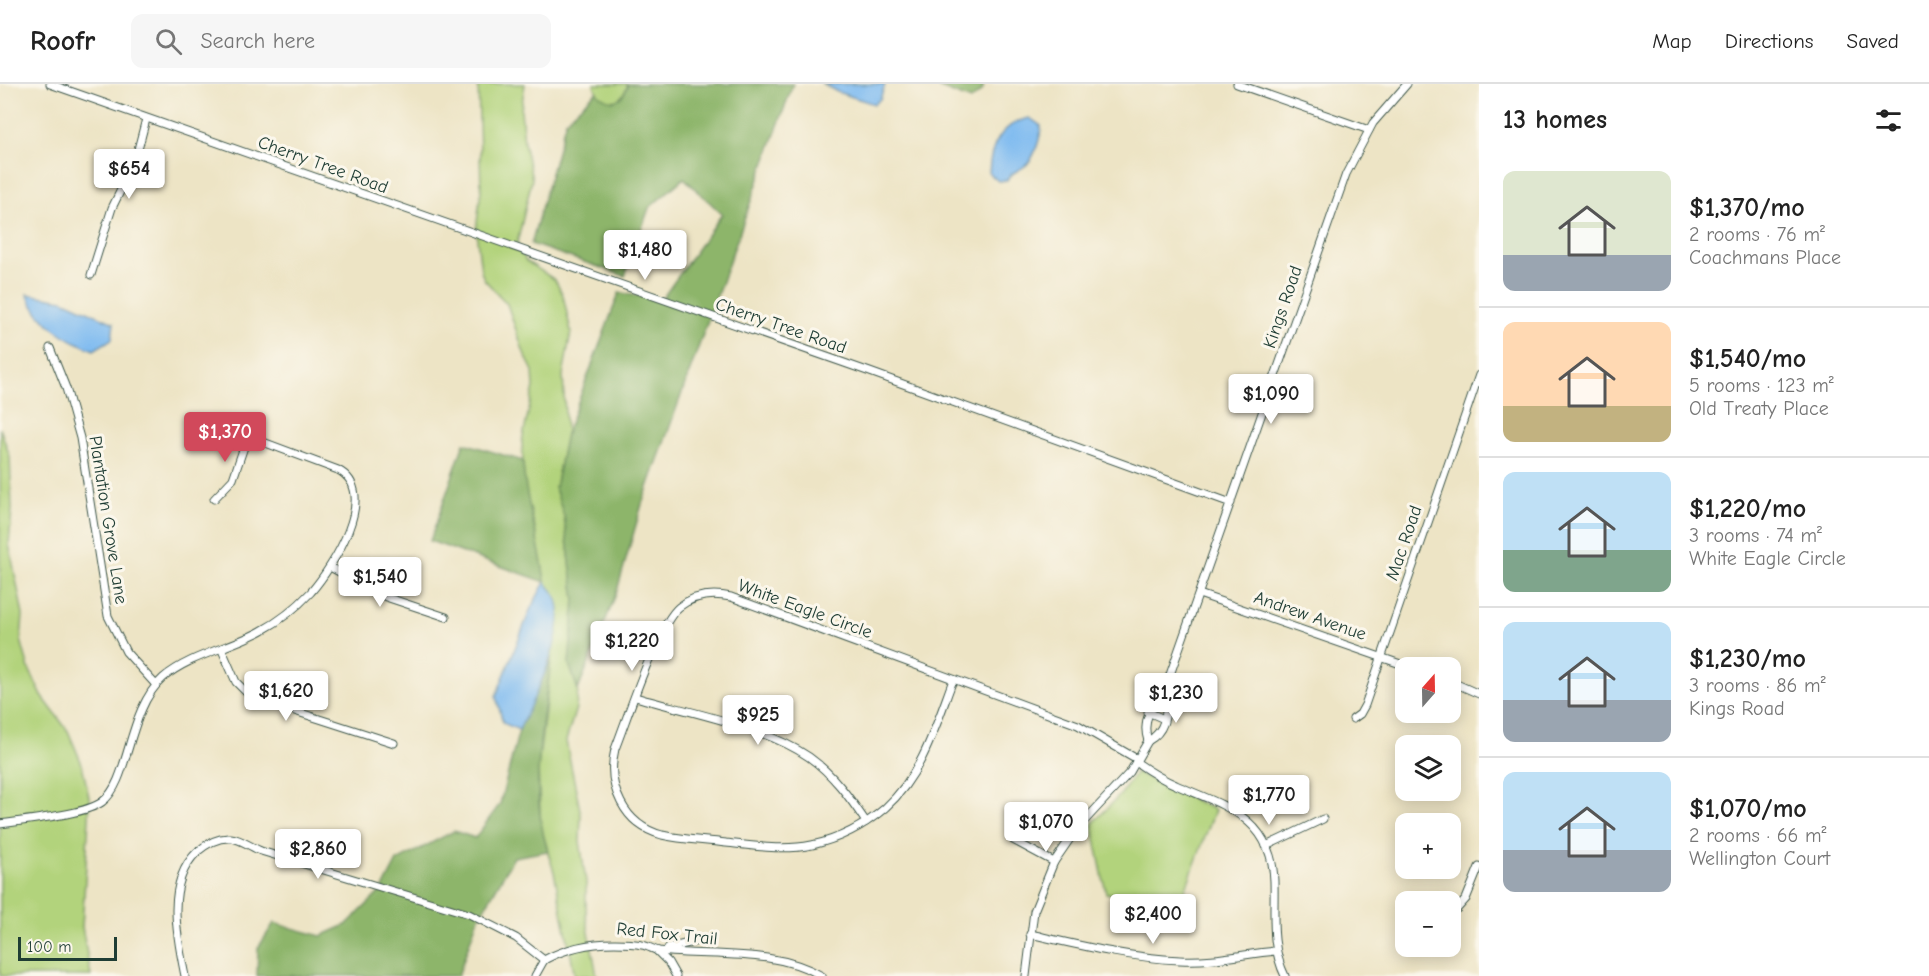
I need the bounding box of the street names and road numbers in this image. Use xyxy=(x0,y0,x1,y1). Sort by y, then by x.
street label: Cherry Tree Road xyxy=(255,132,391,198)
street label: Kings Road xyxy=(1259,263,1307,351)
street label: Cherry Tree Road xyxy=(713,294,849,358)
street label: Plantation Grove Lane xyxy=(84,434,132,606)
street label: Mac Road xyxy=(1381,503,1427,583)
street label: White Eagle Circle xyxy=(735,575,875,643)
street label: Andrew Avenue xyxy=(1251,587,1369,645)
street label: Red Fox Trail xyxy=(615,918,719,950)

